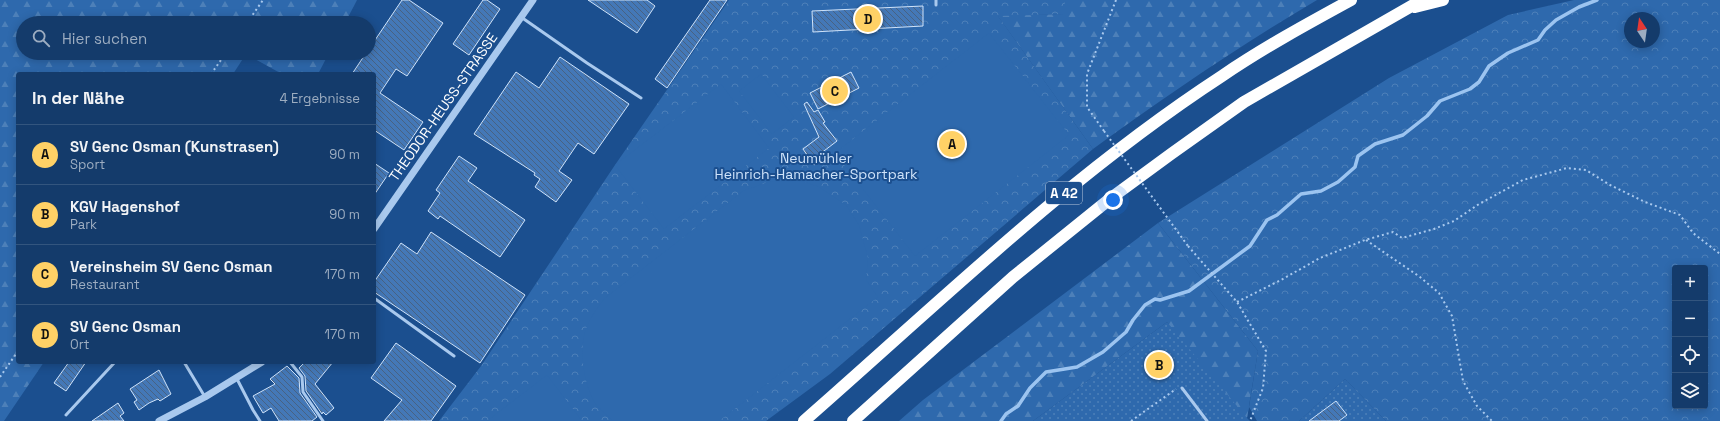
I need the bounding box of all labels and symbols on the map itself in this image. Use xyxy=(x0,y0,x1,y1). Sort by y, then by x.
pin: D xyxy=(855,4,881,34)
north arrow xyxy=(1624,12,1660,48)
street label: THEODOR-HEUSS-STRASSE xyxy=(385,29,501,185)
pin: C xyxy=(822,76,848,106)
pin: A xyxy=(939,129,965,159)
park label: Neumühler Heinrich-Hamacher-Sportpark xyxy=(714,149,918,183)
road number: A 42 xyxy=(1046,182,1082,204)
your location xyxy=(1103,190,1123,210)
pin: B xyxy=(1146,350,1172,380)

